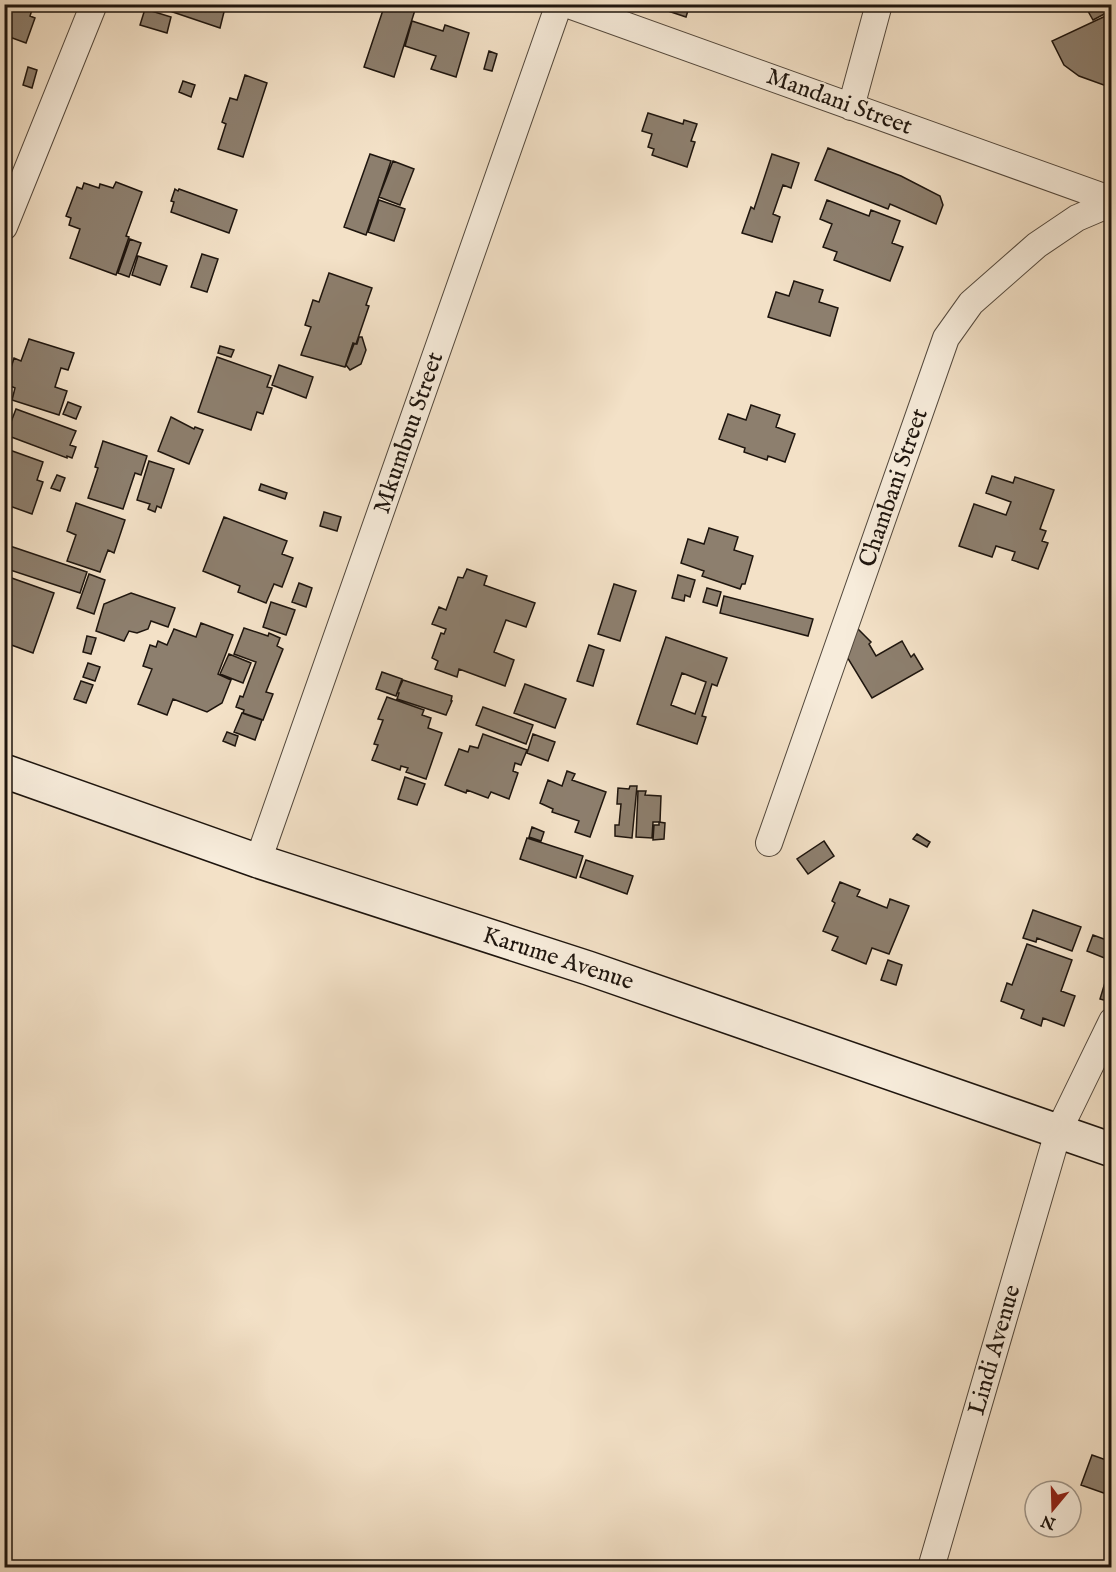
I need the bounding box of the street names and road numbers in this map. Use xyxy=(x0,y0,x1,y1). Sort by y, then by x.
street label: Mandani Street xyxy=(762,61,916,143)
street label: Mkumbuu Street xyxy=(367,348,451,518)
street label: Chambani Street xyxy=(852,404,936,572)
street label: Karume Avenue xyxy=(479,920,637,998)
street label: Lindi Avenue xyxy=(962,1281,1028,1419)

